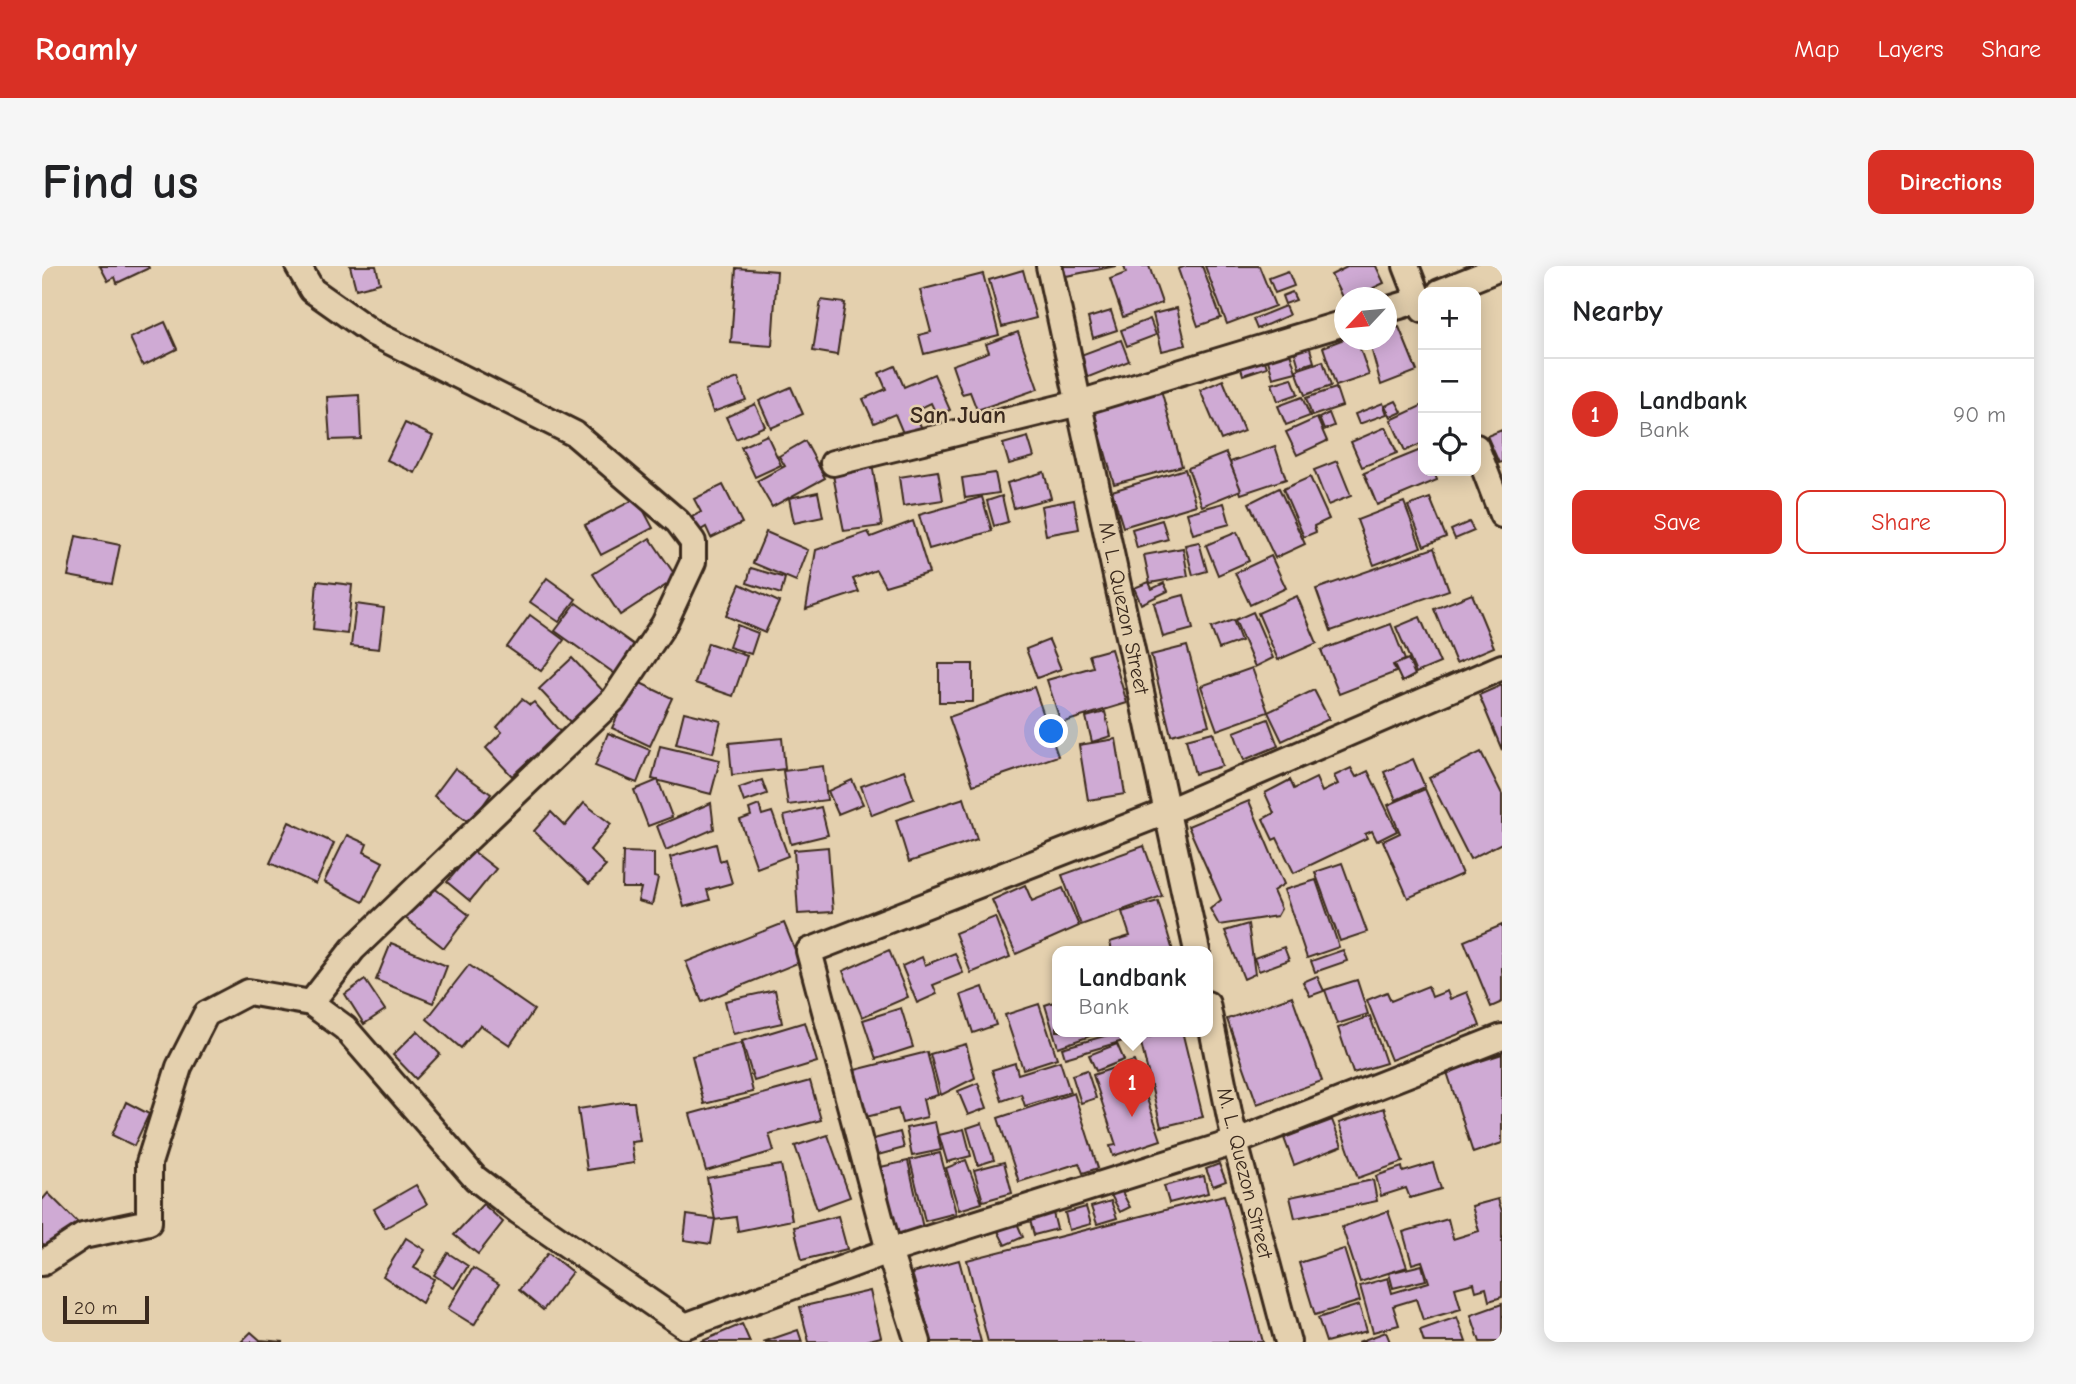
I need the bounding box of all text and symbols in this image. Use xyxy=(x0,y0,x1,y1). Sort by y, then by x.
text: Roamly xyxy=(35,30,137,68)
text: Map xyxy=(1794,35,1840,63)
text: Layers xyxy=(1878,35,1943,63)
text: Share xyxy=(1981,35,2041,63)
button: Directions xyxy=(1868,150,2034,214)
text: Find us xyxy=(42,154,198,210)
north arrow xyxy=(1334,287,1397,350)
map controls xyxy=(1418,287,1481,476)
button: + xyxy=(1418,287,1481,350)
text: Nearby xyxy=(1572,294,1663,329)
button: − xyxy=(1418,350,1481,413)
text: Landbank xyxy=(1639,386,1747,416)
district label: San Juan xyxy=(910,401,1006,429)
text: 1 xyxy=(1590,401,1600,428)
text: 90 m xyxy=(1953,401,2006,428)
button: locate xyxy=(1418,413,1481,476)
text: Bank xyxy=(1639,416,1689,443)
button: Save xyxy=(1572,490,1782,554)
button: Share xyxy=(1796,490,2006,554)
street label: M. L. Quezon Street xyxy=(1094,520,1154,697)
your location xyxy=(1034,714,1068,748)
popup xyxy=(1052,946,1213,1037)
text: Landbank xyxy=(1079,963,1186,993)
text: Bank xyxy=(1079,993,1129,1020)
pin: 1 xyxy=(1109,1059,1155,1117)
street label: M. L. Quezon Street xyxy=(1212,1085,1278,1262)
scale bar xyxy=(63,1293,149,1325)
text: 20 m xyxy=(74,1297,118,1319)

